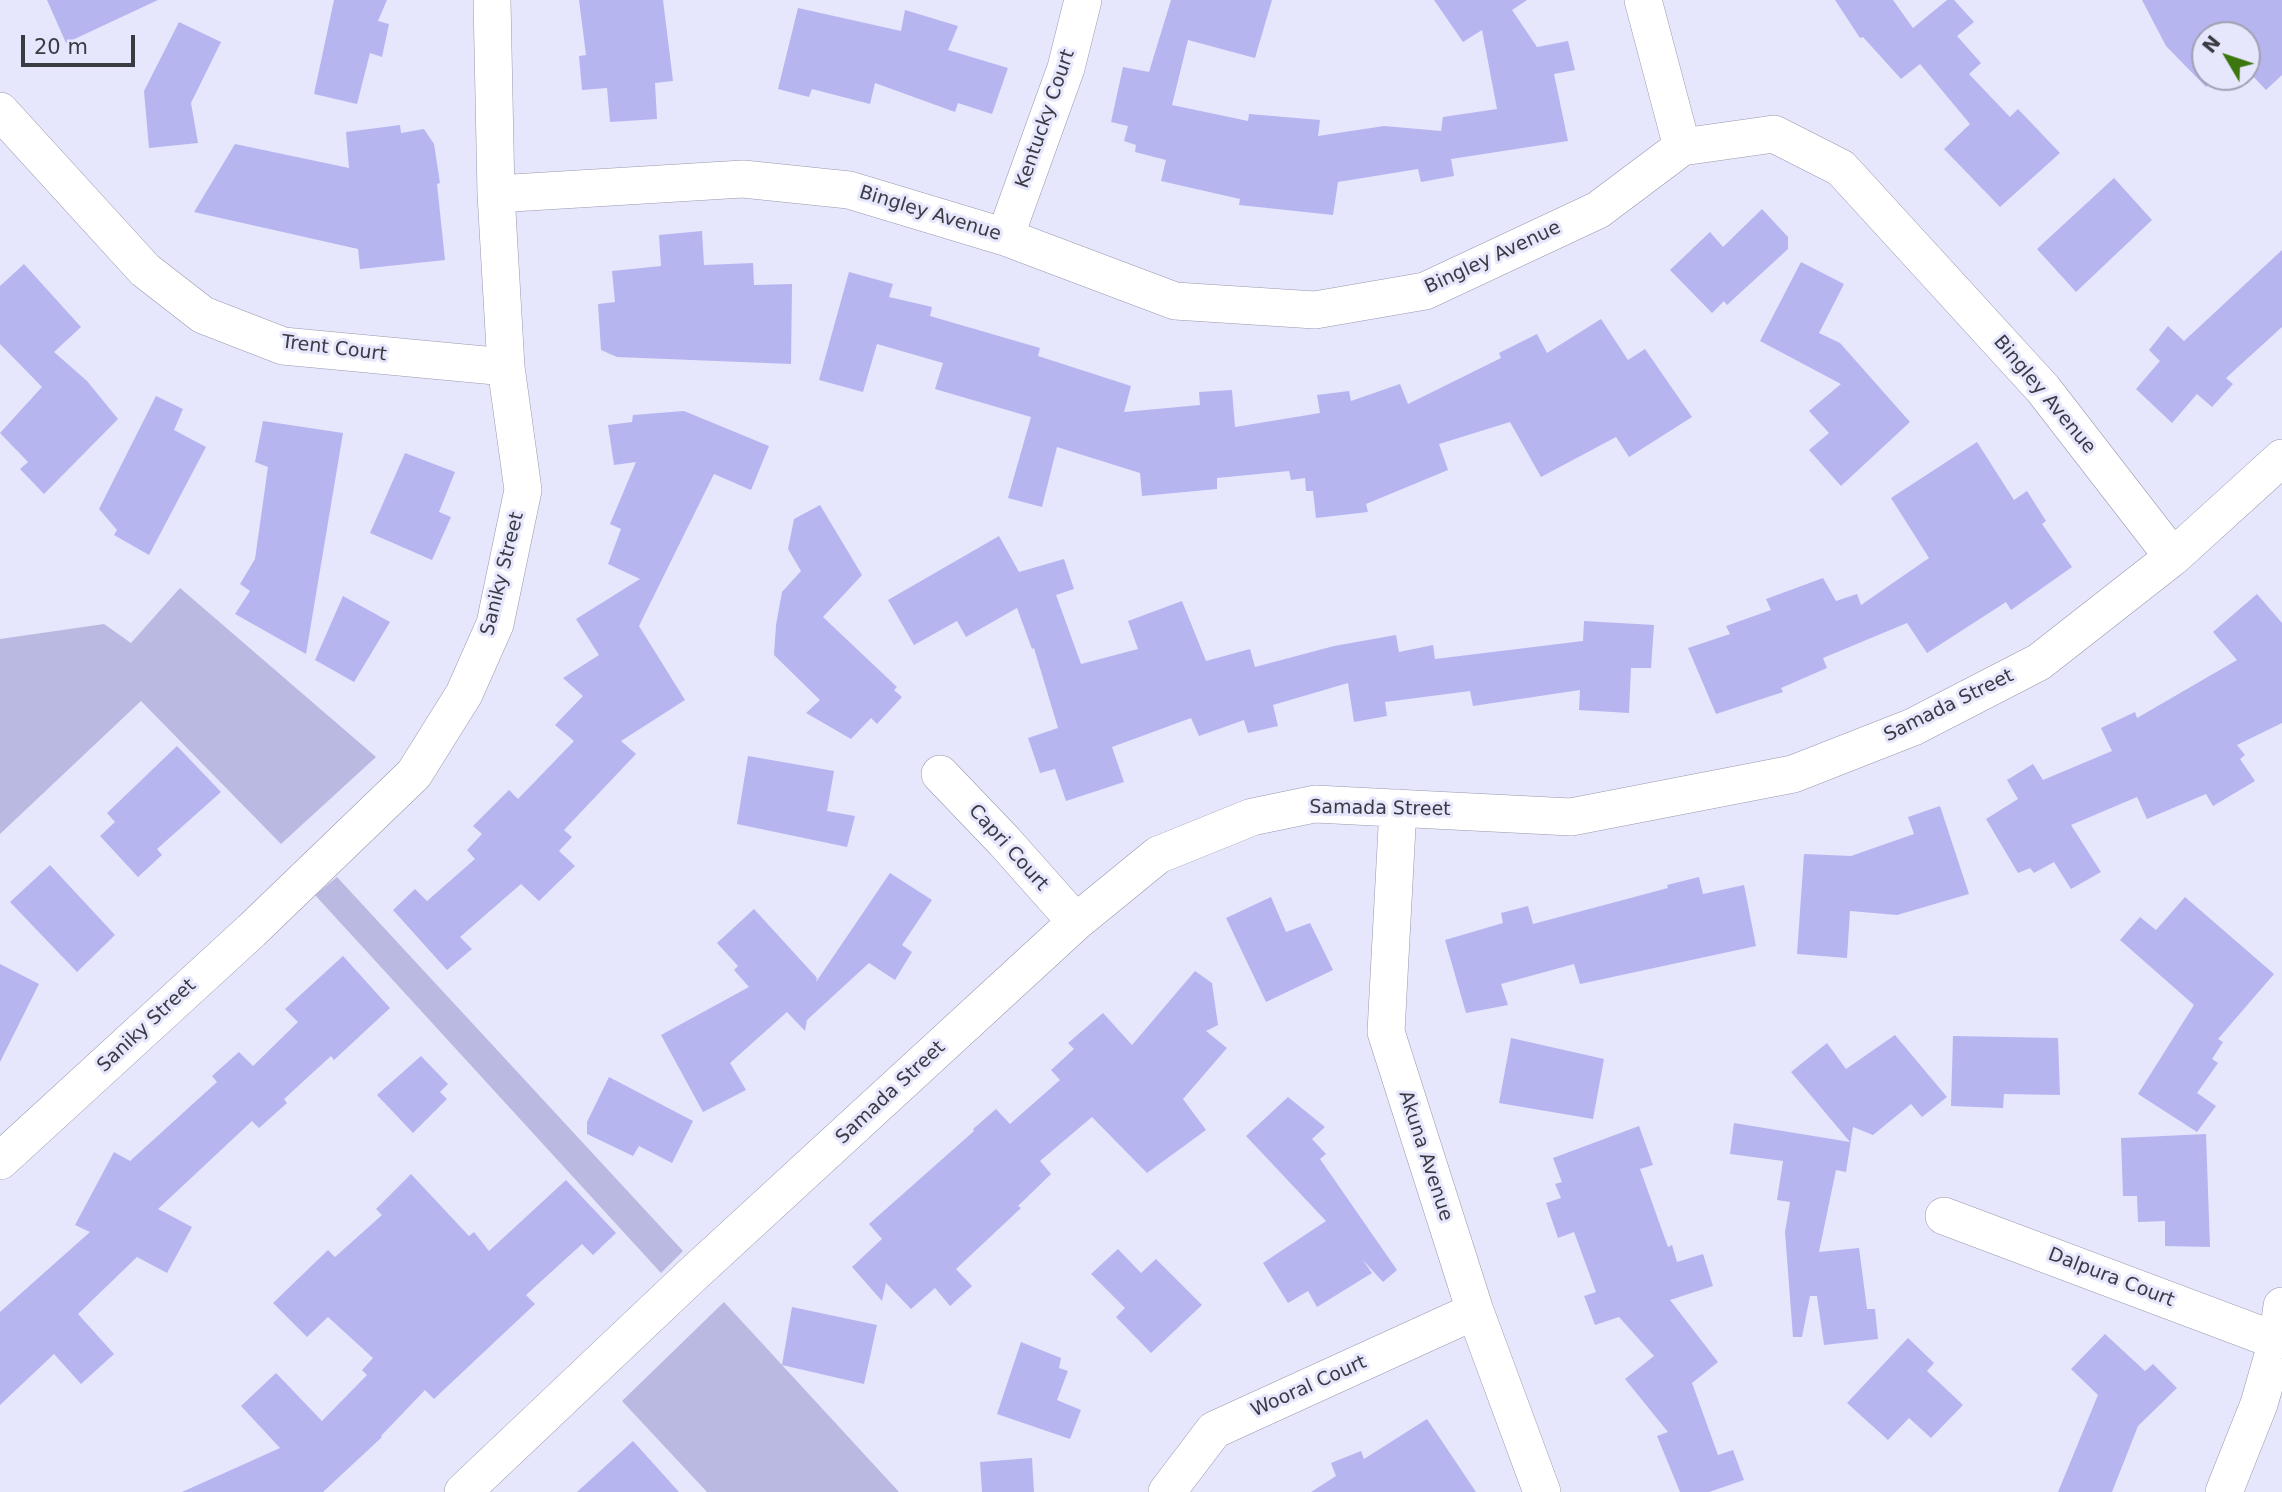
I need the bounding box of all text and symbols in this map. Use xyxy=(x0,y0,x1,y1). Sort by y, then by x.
scale bar xyxy=(24,21,138,65)
north arrow xyxy=(2191,21,2261,91)
text: N xyxy=(2198,31,2225,57)
text: 20 m xyxy=(34,35,88,59)
street label: Kentucky Court xyxy=(1012,47,1080,191)
street label: Bingley Avenue xyxy=(856,182,1004,246)
street label: Bingley Avenue xyxy=(1421,217,1565,299)
street label: Trent Court xyxy=(280,331,388,367)
street label: Bingley Avenue xyxy=(1988,331,2100,459)
street label: Saniky Street xyxy=(477,510,529,638)
street label: Samada Street xyxy=(1880,665,2018,747)
street label: Samada Street xyxy=(1309,796,1451,822)
street label: Capri Court xyxy=(963,800,1053,896)
street label: Saniky Street xyxy=(93,975,201,1077)
street label: Samada Street xyxy=(832,1036,950,1150)
street label: Akuna Avenue xyxy=(1393,1088,1457,1224)
street label: Dalpura Court xyxy=(2045,1243,2177,1313)
street label: Wooral Court xyxy=(1248,1351,1370,1423)

